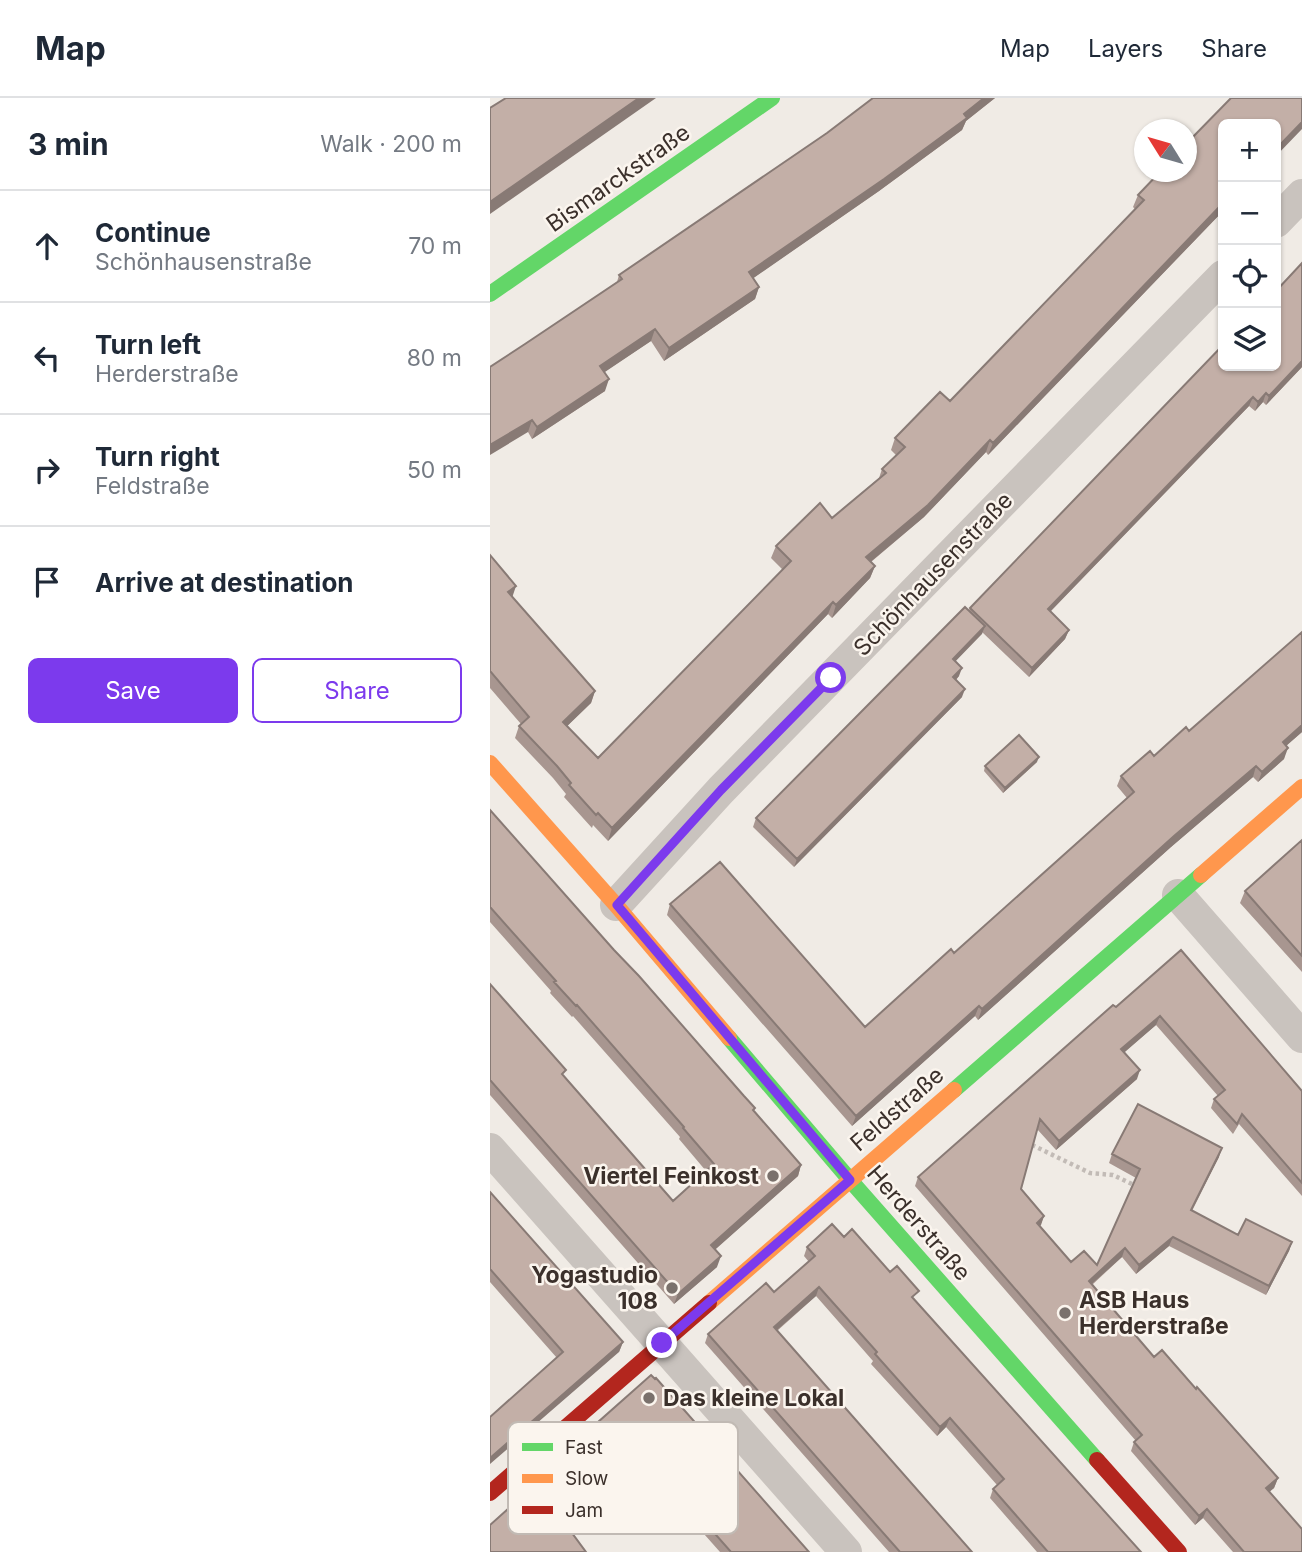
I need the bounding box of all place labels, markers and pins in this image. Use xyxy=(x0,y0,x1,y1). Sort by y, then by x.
place label: Viertel Feinkost xyxy=(583,1162,760,1190)
marker: Viertel Feinkost xyxy=(765,1168,781,1184)
place label: Yogastudio 108 xyxy=(531,1261,658,1315)
marker: Yogastudio 108 xyxy=(664,1280,680,1296)
place label: ASB Haus Herderstraße xyxy=(1079,1286,1229,1340)
marker: ASB Haus Herderstraße xyxy=(1057,1305,1073,1321)
place label: Das kleine Lokal xyxy=(663,1384,844,1412)
marker: Das kleine Lokal xyxy=(641,1390,657,1406)

